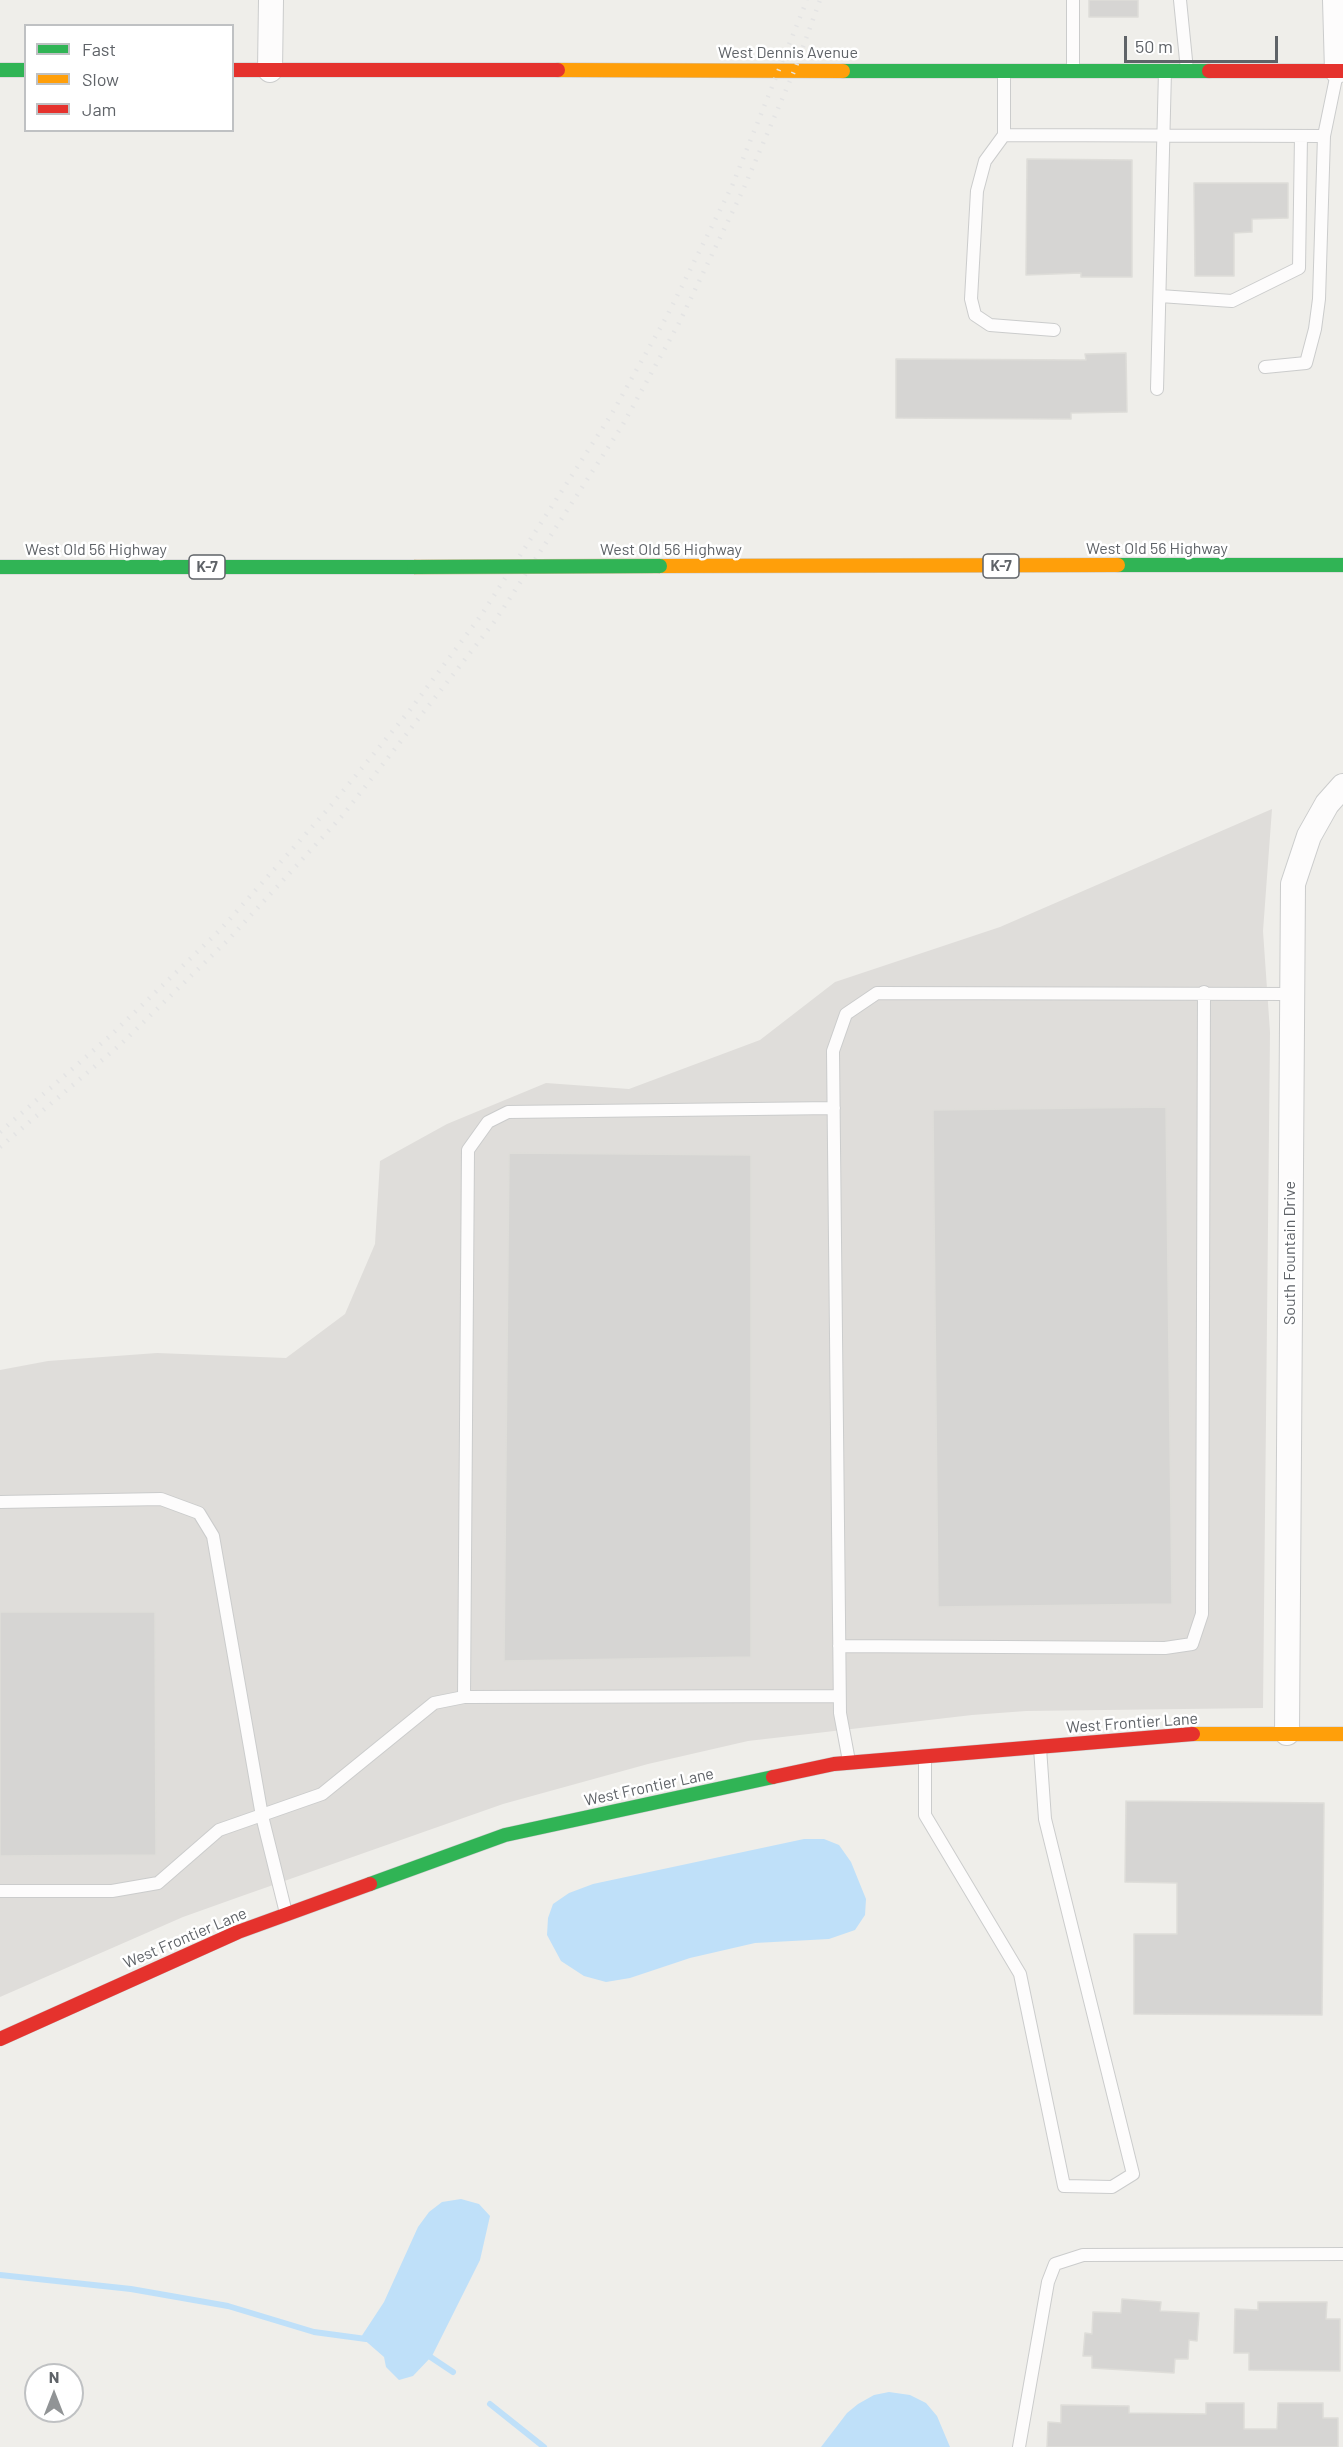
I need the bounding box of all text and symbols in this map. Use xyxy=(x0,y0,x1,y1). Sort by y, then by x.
legend xyxy=(24,24,234,132)
scale bar xyxy=(1127,24,1282,62)
text: 50 m xyxy=(1135,35,1173,57)
text: Fast xyxy=(82,38,116,60)
street label: West Dennis Avenue xyxy=(718,43,858,63)
text: Slow xyxy=(82,68,119,90)
text: Jam xyxy=(82,98,116,120)
street label: West Old 56 Highway xyxy=(1086,539,1228,559)
street label: West Old 56 Highway xyxy=(25,540,167,560)
street label: West Old 56 Highway xyxy=(600,540,742,560)
road number: K-7 xyxy=(983,554,1019,578)
road number: K-7 xyxy=(189,555,225,579)
street label: South Fountain Drive xyxy=(1280,1181,1300,1325)
street label: West Frontier Lane xyxy=(1065,1709,1199,1737)
street label: West Frontier Lane xyxy=(582,1764,716,1810)
street label: West Frontier Lane xyxy=(120,1903,250,1973)
north arrow xyxy=(24,2363,84,2423)
text: N xyxy=(49,2367,59,2386)

